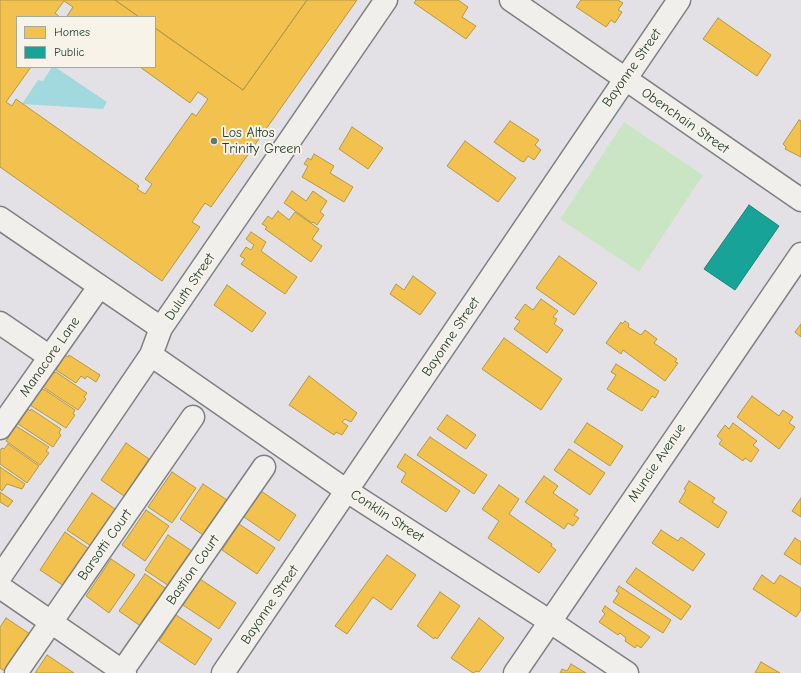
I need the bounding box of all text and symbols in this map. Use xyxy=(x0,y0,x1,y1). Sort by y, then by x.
legend xyxy=(16,16,156,68)
text: Homes xyxy=(54,25,90,39)
street label: Bayonne Street xyxy=(599,26,665,110)
text: Public xyxy=(54,45,84,59)
street label: Obenchain Street xyxy=(638,84,732,158)
place label: Los Altos Trinity Green xyxy=(222,125,301,158)
marker: Los Altos Trinity Green xyxy=(209,136,219,146)
street label: Duluth Street xyxy=(161,250,219,324)
street label: Bayonne Street xyxy=(418,294,484,380)
street label: Manacore Lane xyxy=(16,314,84,400)
street label: Muncie Avenue xyxy=(625,421,689,505)
street label: Conklin Street xyxy=(347,486,427,546)
street label: Barsotti Court xyxy=(74,506,136,584)
street label: Bastion Court xyxy=(163,532,223,608)
street label: Bayonne Street xyxy=(237,562,303,648)

